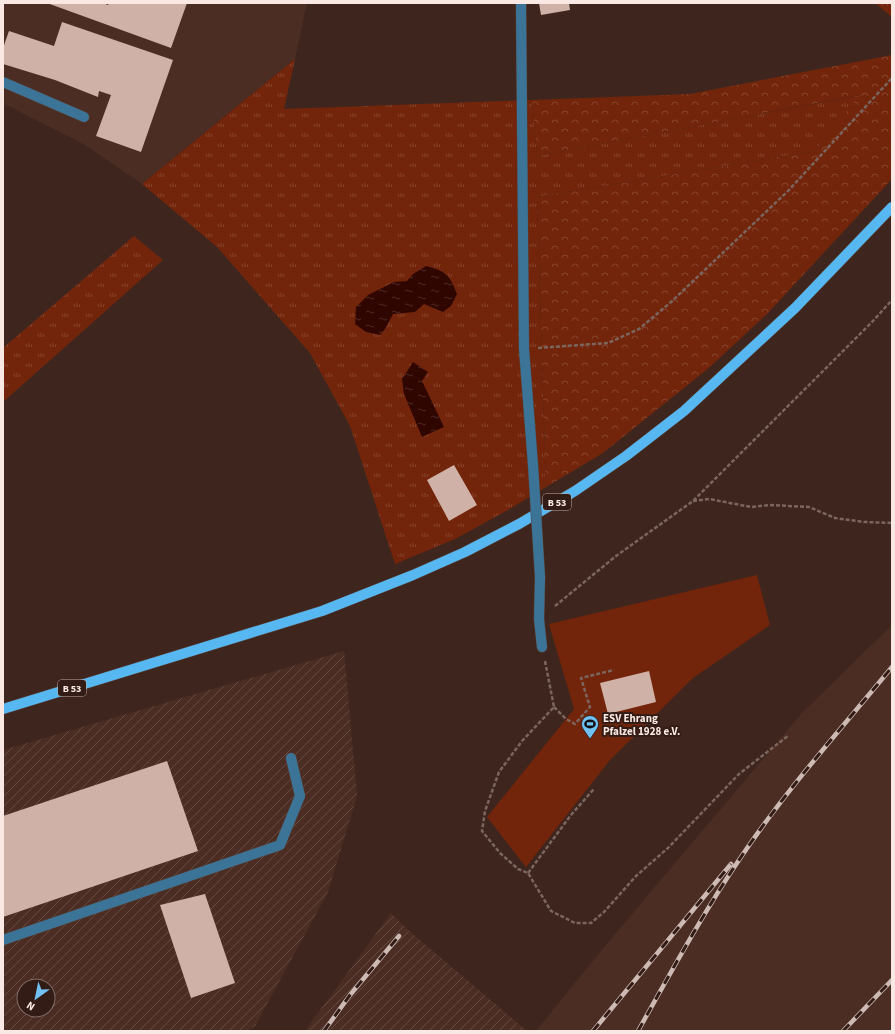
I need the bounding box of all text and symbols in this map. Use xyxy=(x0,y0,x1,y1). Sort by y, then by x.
road number: B 53 xyxy=(543,494,571,510)
road number: B 53 xyxy=(58,680,86,696)
place label: ESV Ehrang Pfalzel 1928 e.V. xyxy=(603,711,680,739)
sports icon: ESV Ehrang Pfalzel 1928 e.V. xyxy=(580,714,600,739)
north arrow xyxy=(16,978,56,1018)
text: N xyxy=(24,998,38,1014)

